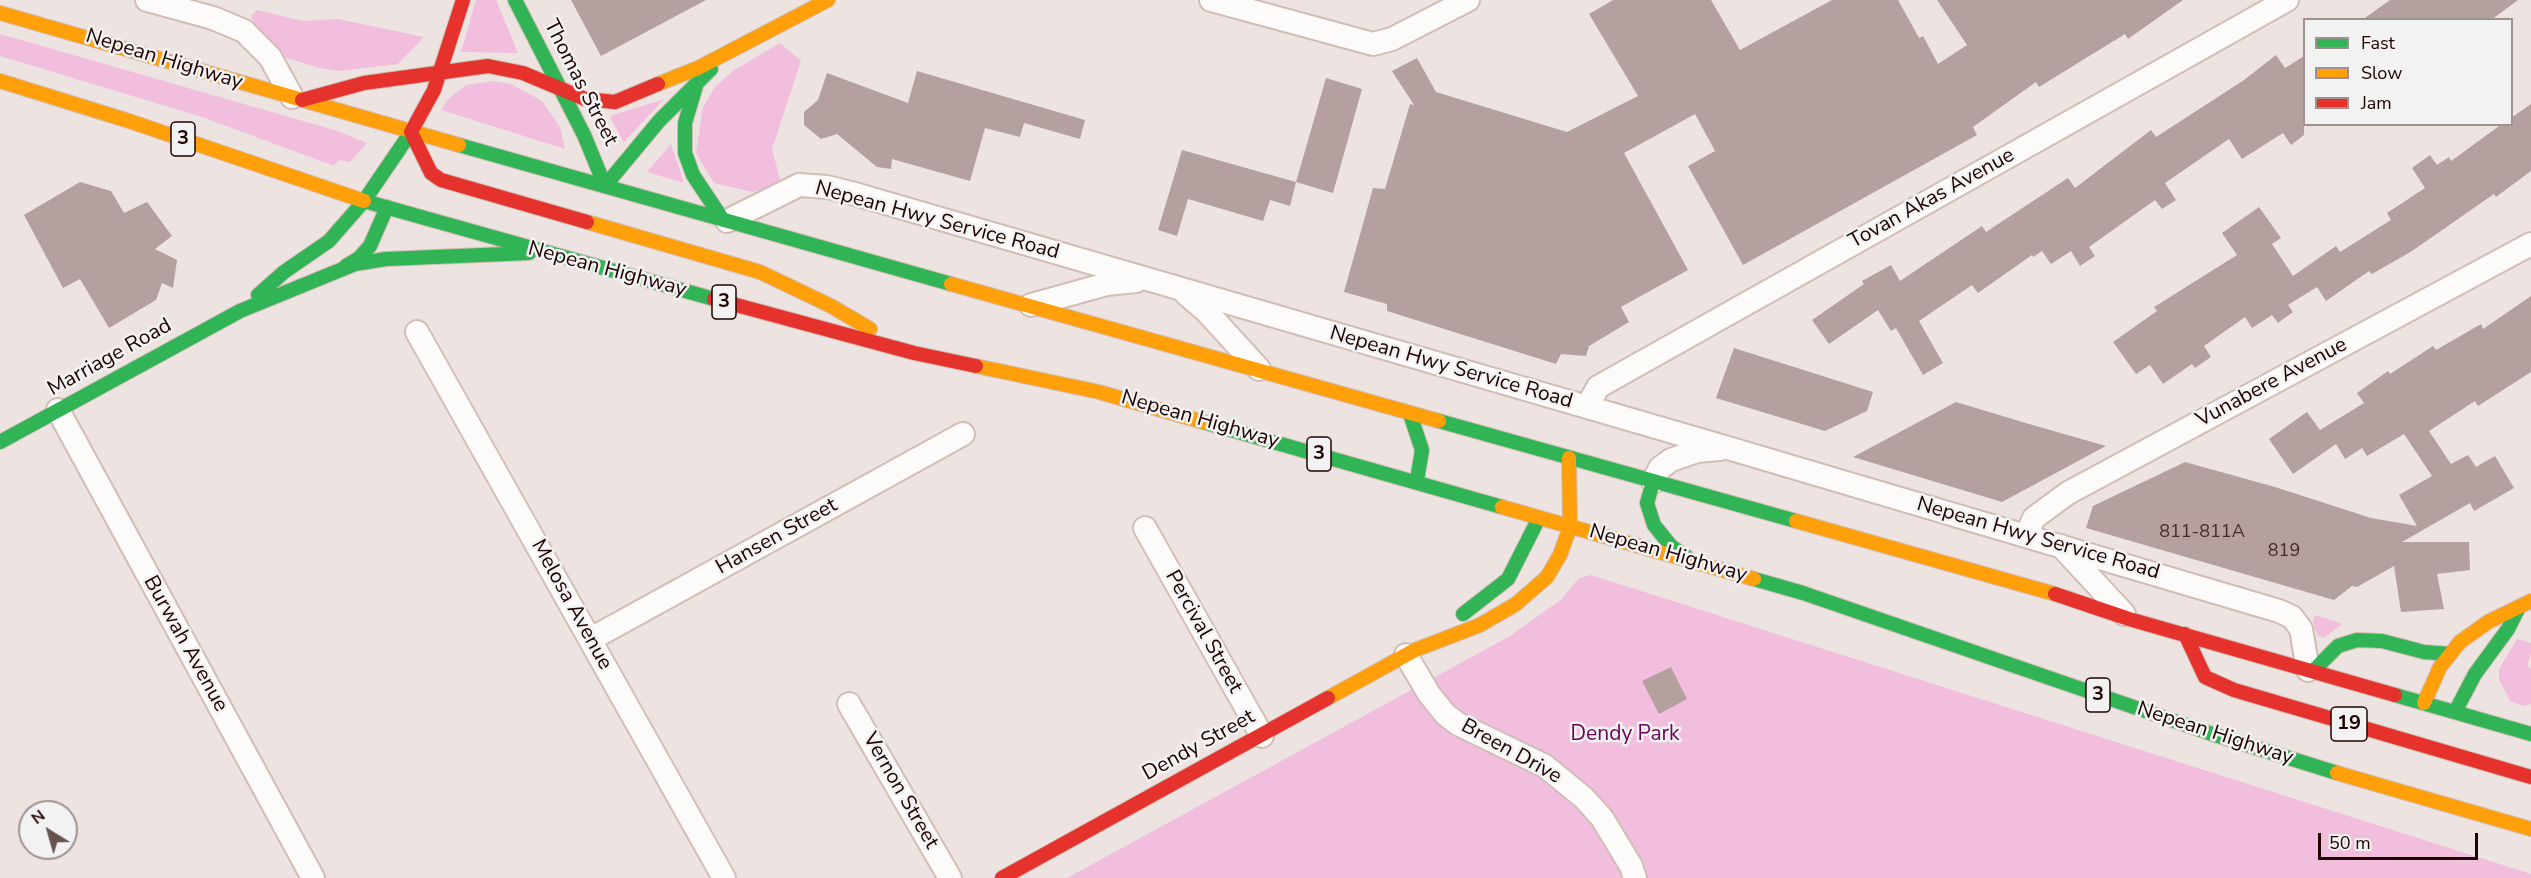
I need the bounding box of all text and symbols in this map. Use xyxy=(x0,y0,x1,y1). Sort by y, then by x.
street label: Thomas Street xyxy=(537,16,623,150)
legend xyxy=(2303,18,2513,126)
street label: Nepean Highway xyxy=(82,24,246,96)
text: Fast xyxy=(2361,31,2395,55)
text: Slow xyxy=(2361,61,2402,85)
text: Jam xyxy=(2361,91,2392,115)
road number: 3 xyxy=(171,122,195,156)
street label: Tovan Akas Avenue xyxy=(1845,143,2019,255)
street label: Nepean Hwy Service Road xyxy=(812,176,1062,266)
street label: Nepean Highway xyxy=(525,237,689,303)
road number: 3 xyxy=(712,285,736,319)
street label: Marriage Road xyxy=(44,314,176,402)
street label: Nepean Hwy Service Road xyxy=(1327,321,1575,415)
street label: Vunabere Avenue xyxy=(2192,333,2352,433)
street label: Nepean Highway xyxy=(1118,385,1282,455)
road number: 3 xyxy=(1307,437,1331,471)
street label: Nepean Hwy Service Road xyxy=(1914,492,2162,586)
street label: Hansen Street xyxy=(712,493,842,581)
street label: Nepean Highway xyxy=(1586,519,1750,589)
house number: 811-811A xyxy=(2159,522,2245,544)
street label: Melosa Avenue xyxy=(525,535,617,675)
house number: 819 xyxy=(2268,541,2300,563)
street label: Percival Street xyxy=(1159,566,1247,698)
street label: Burwah Avenue xyxy=(137,572,233,716)
road number: 3 xyxy=(2086,678,2110,712)
street label: Nepean Highway xyxy=(2134,697,2296,771)
street label: Dendy Street xyxy=(1138,705,1260,787)
road number: 19 xyxy=(2331,707,2367,741)
street label: Breen Drive xyxy=(1456,714,1566,790)
park label: Dendy Park xyxy=(1570,722,1680,748)
street label: Vernon Street xyxy=(857,728,943,854)
north arrow xyxy=(18,800,78,860)
text: N xyxy=(27,805,50,830)
scale bar xyxy=(2321,821,2482,859)
text: 50 m xyxy=(2329,831,2371,855)

